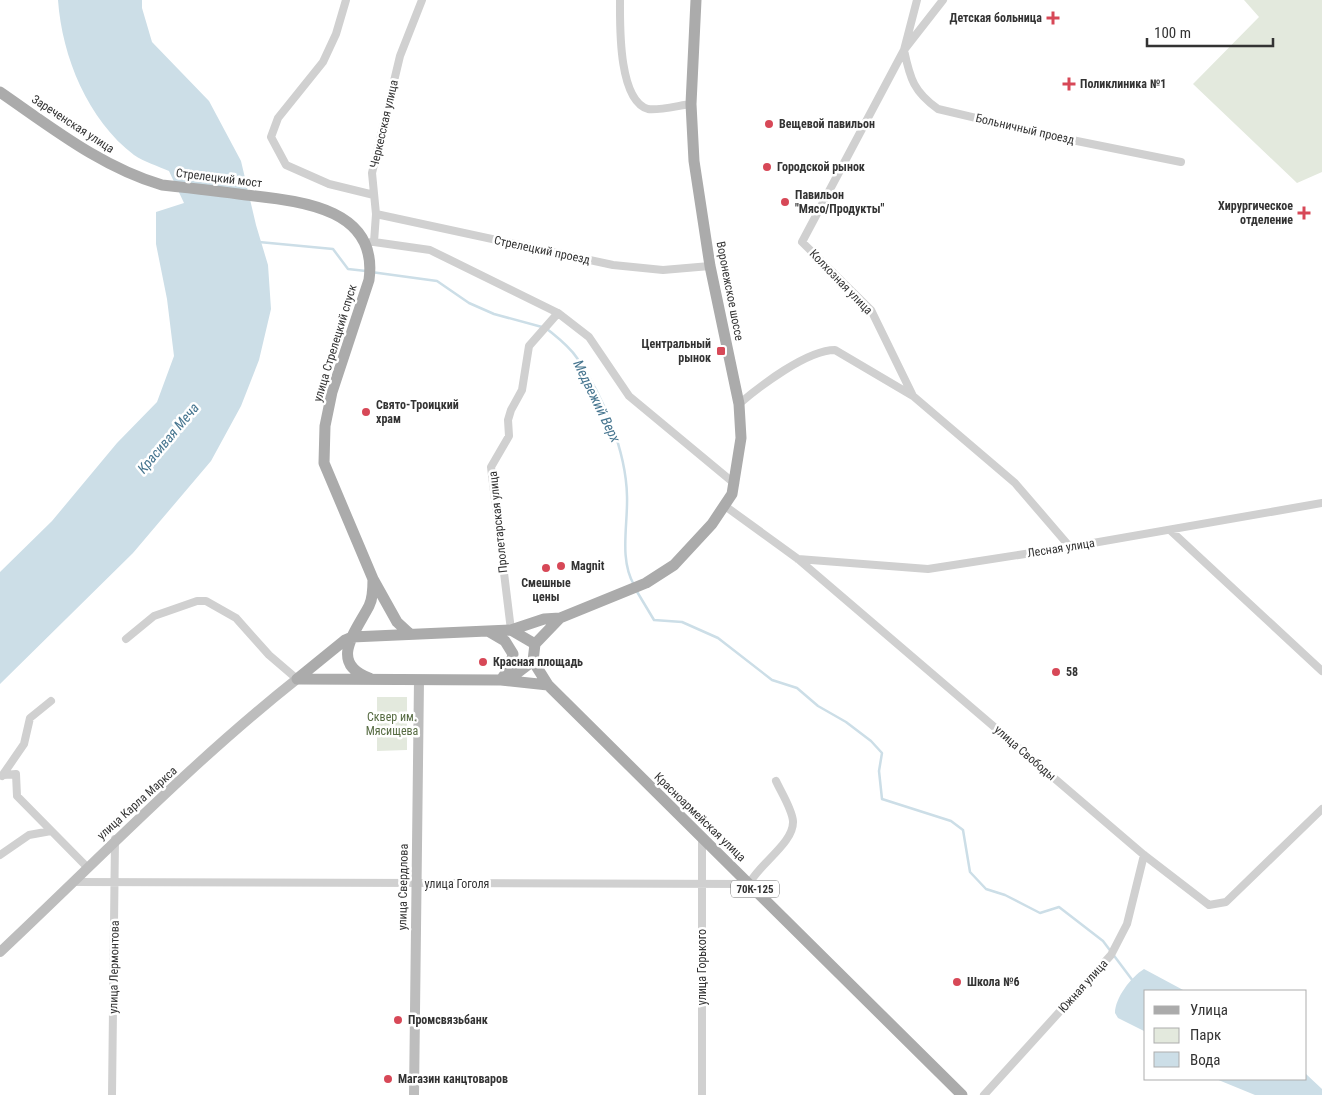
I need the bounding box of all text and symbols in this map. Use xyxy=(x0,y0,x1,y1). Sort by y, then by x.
place label: Детская больница xyxy=(950,11,1042,25)
marker: Детская больница xyxy=(1046,11,1060,25)
scale bar xyxy=(1147,15,1273,47)
text: 100 m xyxy=(1154,24,1191,42)
marker: Поликлиника №1 xyxy=(1062,77,1076,91)
place label: Поликлиника №1 xyxy=(1080,77,1166,91)
street label: Черкесская улица xyxy=(367,78,401,170)
street label: Зареченская улица xyxy=(29,92,117,156)
street label: Больничный проезд xyxy=(974,111,1076,147)
place label: Вещевой павильон xyxy=(779,117,875,131)
marker: Вещевой павильон xyxy=(763,118,775,130)
place label: Городской рынок xyxy=(777,160,865,174)
marker: Городской рынок xyxy=(761,161,773,173)
street label: Стрелецкий мост xyxy=(175,166,263,190)
place label: Павильон "Мясо/Продукты" xyxy=(795,188,885,216)
marker: Павильон "Мясо/Продукты" xyxy=(779,196,791,208)
place label: Хирургическое отделение xyxy=(1218,199,1293,227)
marker: Хирургическое отделение xyxy=(1297,206,1311,220)
street label: Стрелецкий проезд xyxy=(493,233,592,267)
street label: Воронежское шоссе xyxy=(714,240,747,342)
street label: Колхозная улица xyxy=(807,247,876,317)
street label: улица Стрелецкий спуск xyxy=(310,282,360,403)
place label: Центральный рынок xyxy=(642,337,711,365)
marker: Центральный рынок xyxy=(715,345,727,357)
water label: Медвежий Верх xyxy=(570,357,624,446)
place label: Свято-Троицкий храм xyxy=(376,398,459,426)
water label: Красивая Меча xyxy=(134,400,202,476)
marker: Свято-Троицкий храм xyxy=(360,406,372,418)
street label: Пролетарская улица xyxy=(486,470,510,574)
street label: Лесная улица xyxy=(1026,536,1096,560)
place label: Magnit xyxy=(571,559,605,573)
marker: Magnit xyxy=(555,560,567,572)
marker: Смешные цены xyxy=(540,562,552,574)
place label: Смешные цены xyxy=(521,576,571,604)
place label: Красная площадь xyxy=(493,655,583,669)
marker: Красная площадь xyxy=(477,656,489,668)
place label: 58 xyxy=(1066,665,1078,679)
marker: 58 xyxy=(1050,666,1062,678)
park label: Сквер им. Мясищева xyxy=(366,710,419,738)
street label: улица Свободы xyxy=(991,723,1059,783)
street label: улица Карла Маркса xyxy=(94,763,180,842)
street label: Красноармейская улица xyxy=(651,770,749,864)
street label: улица Свердлова xyxy=(395,843,411,930)
street label: улица Гоголя xyxy=(425,877,489,891)
road number: 70К-125 xyxy=(731,881,779,898)
street label: улица Лермонтова xyxy=(106,920,122,1014)
street label: улица Горького xyxy=(695,929,709,1005)
street label: Южная улица xyxy=(1056,956,1111,1015)
place label: Школа №6 xyxy=(967,975,1020,989)
marker: Школа №6 xyxy=(951,976,963,988)
legend xyxy=(1144,990,1307,1080)
text: Улица xyxy=(1190,1001,1228,1019)
place label: Промсвязьбанк xyxy=(408,1013,488,1027)
marker: Промсвязьбанк xyxy=(392,1014,404,1026)
text: Парк xyxy=(1190,1026,1221,1044)
text: Вода xyxy=(1190,1051,1220,1069)
place label: Магазин канцтоваров xyxy=(398,1072,508,1086)
marker: Магазин канцтоваров xyxy=(382,1073,394,1085)

